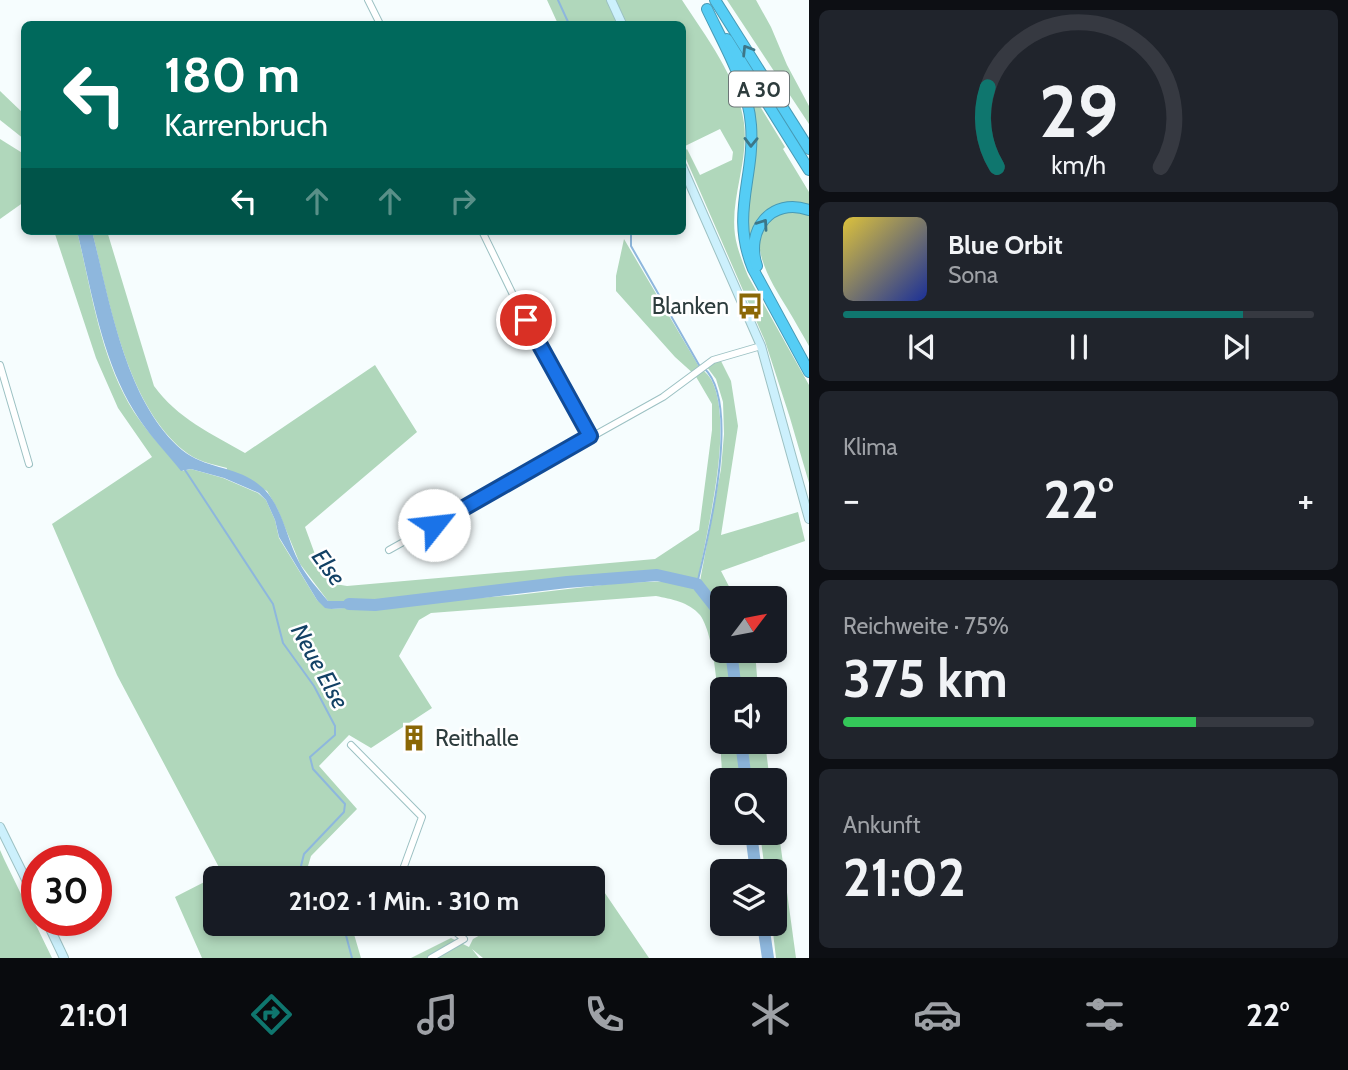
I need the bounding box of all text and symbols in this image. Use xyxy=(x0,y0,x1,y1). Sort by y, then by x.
one-way arrow xyxy=(743,44,756,57)
text: 180 m xyxy=(164,45,300,104)
icon: left xyxy=(49,49,140,140)
text: 29 xyxy=(1039,67,1118,155)
road number: A 30 xyxy=(729,72,789,106)
text: Karrenbruch xyxy=(164,105,328,144)
one-way arrow xyxy=(743,137,759,148)
text: km/h xyxy=(1051,150,1106,180)
icon: left xyxy=(225,182,263,220)
icon: ahead xyxy=(298,182,336,220)
icon: ahead xyxy=(371,182,409,220)
icon: right xyxy=(444,182,482,220)
one-way arrow xyxy=(754,219,767,232)
text: Blue Orbit xyxy=(948,229,1063,261)
text: Sona xyxy=(948,261,998,289)
pin xyxy=(496,290,556,350)
bus stop icon: Blanken xyxy=(735,291,765,321)
place label: Blanken xyxy=(652,292,729,320)
icon: arrive xyxy=(507,301,545,339)
icon: previous xyxy=(903,328,941,366)
icon: pause xyxy=(1060,328,1098,366)
icon: next xyxy=(1217,328,1255,366)
text: Klima xyxy=(843,433,898,461)
text: 22° xyxy=(1043,468,1114,531)
text: − xyxy=(843,476,860,523)
text: + xyxy=(1297,476,1314,523)
position arrow xyxy=(397,488,471,562)
water label: Else xyxy=(306,543,352,591)
north arrow xyxy=(710,586,788,663)
map controls xyxy=(710,586,787,936)
text: Reichweite · 75% xyxy=(843,612,1009,640)
water label: Neue Else xyxy=(285,619,355,713)
text: 375 km xyxy=(843,647,1008,710)
button: sound xyxy=(710,677,787,754)
building icon: Reithalle xyxy=(399,723,429,753)
place label: Reithalle xyxy=(435,724,519,752)
button: search xyxy=(710,768,787,845)
text: Ankunft xyxy=(843,811,921,839)
speed limit sign: 30 xyxy=(21,845,112,936)
text: 21:02 xyxy=(843,846,965,909)
button: layers xyxy=(710,859,787,936)
text: 21:02 · 1 Min. · 310 m xyxy=(289,885,519,917)
icon: directions xyxy=(247,990,296,1039)
icon: music xyxy=(413,990,462,1039)
icon: phone xyxy=(580,990,629,1039)
icon: climate xyxy=(746,990,795,1039)
icon: car xyxy=(913,990,962,1039)
icon: filters xyxy=(1080,990,1129,1039)
text: 21:01 xyxy=(59,995,129,1034)
text: 22° xyxy=(1246,995,1289,1034)

